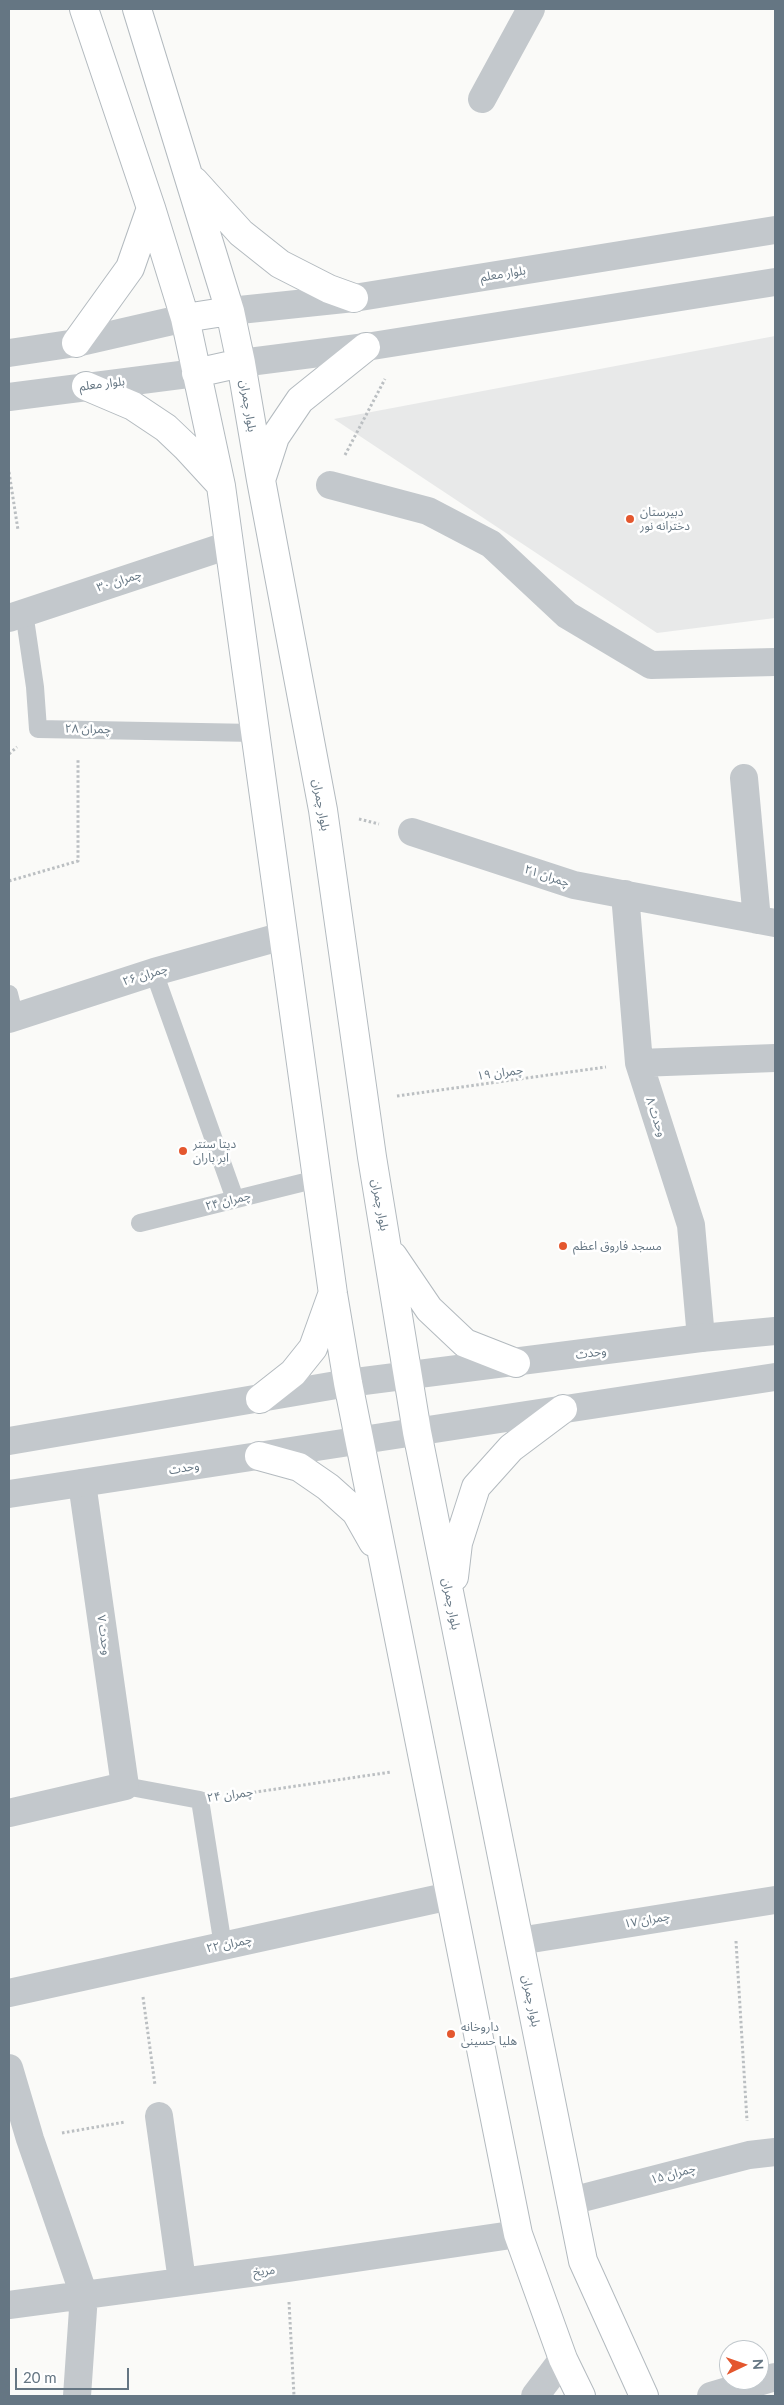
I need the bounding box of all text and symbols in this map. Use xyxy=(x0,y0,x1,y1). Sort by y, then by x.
street label: بلوار معلم xyxy=(479,263,527,285)
street label: بلوار معلم xyxy=(78,374,126,394)
street label: بلوار چمران xyxy=(237,379,259,433)
place label: دبیرستان دخترانه نور xyxy=(640,505,690,533)
marker: دبیرستان دخترانه نور xyxy=(624,513,636,525)
street label: چمران ۳۰ xyxy=(95,567,143,595)
street label: چمران ۲۸ xyxy=(65,721,111,737)
street label: بلوار چمران xyxy=(309,778,333,832)
street label: چمران ۲۱ xyxy=(523,862,571,890)
street label: چمران ۲۶ xyxy=(121,961,169,989)
street label: چمران ۱۹ xyxy=(476,1063,524,1083)
street label: وحدت ۸ xyxy=(643,1095,669,1139)
place label: دیتا سنتر ابر باران xyxy=(193,1137,236,1165)
marker: دیتا سنتر ابر باران xyxy=(177,1145,189,1157)
street label: بلوار چمران xyxy=(368,1178,392,1232)
street label: چمران ۲۴ xyxy=(204,1188,252,1214)
place label: مسجد فاروق اعظم xyxy=(573,1239,662,1253)
marker: مسجد فاروق اعظم xyxy=(557,1240,569,1252)
street label: وحدت xyxy=(575,1344,607,1362)
street label: وحدت xyxy=(168,1458,200,1478)
street label: بلوار چمران xyxy=(439,1577,463,1631)
street label: وحدت ۷ xyxy=(94,1614,114,1656)
street label: چمران ۲۴ xyxy=(206,1785,254,1805)
street label: چمران ۱۷ xyxy=(623,1909,671,1931)
street label: چمران ۲۲ xyxy=(205,1932,253,1956)
street label: بلوار چمران xyxy=(519,1974,543,2028)
place label: داروخانه هلیا حسینی xyxy=(461,2020,517,2048)
marker: داروخانه هلیا حسینی xyxy=(445,2028,457,2040)
street label: چمران ۱۵ xyxy=(649,2161,697,2187)
street label: مریخ xyxy=(252,2263,276,2279)
north arrow xyxy=(719,2340,769,2390)
scale bar xyxy=(18,2358,131,2390)
text: N xyxy=(750,2358,767,2370)
text: 20 m xyxy=(23,2368,57,2386)

